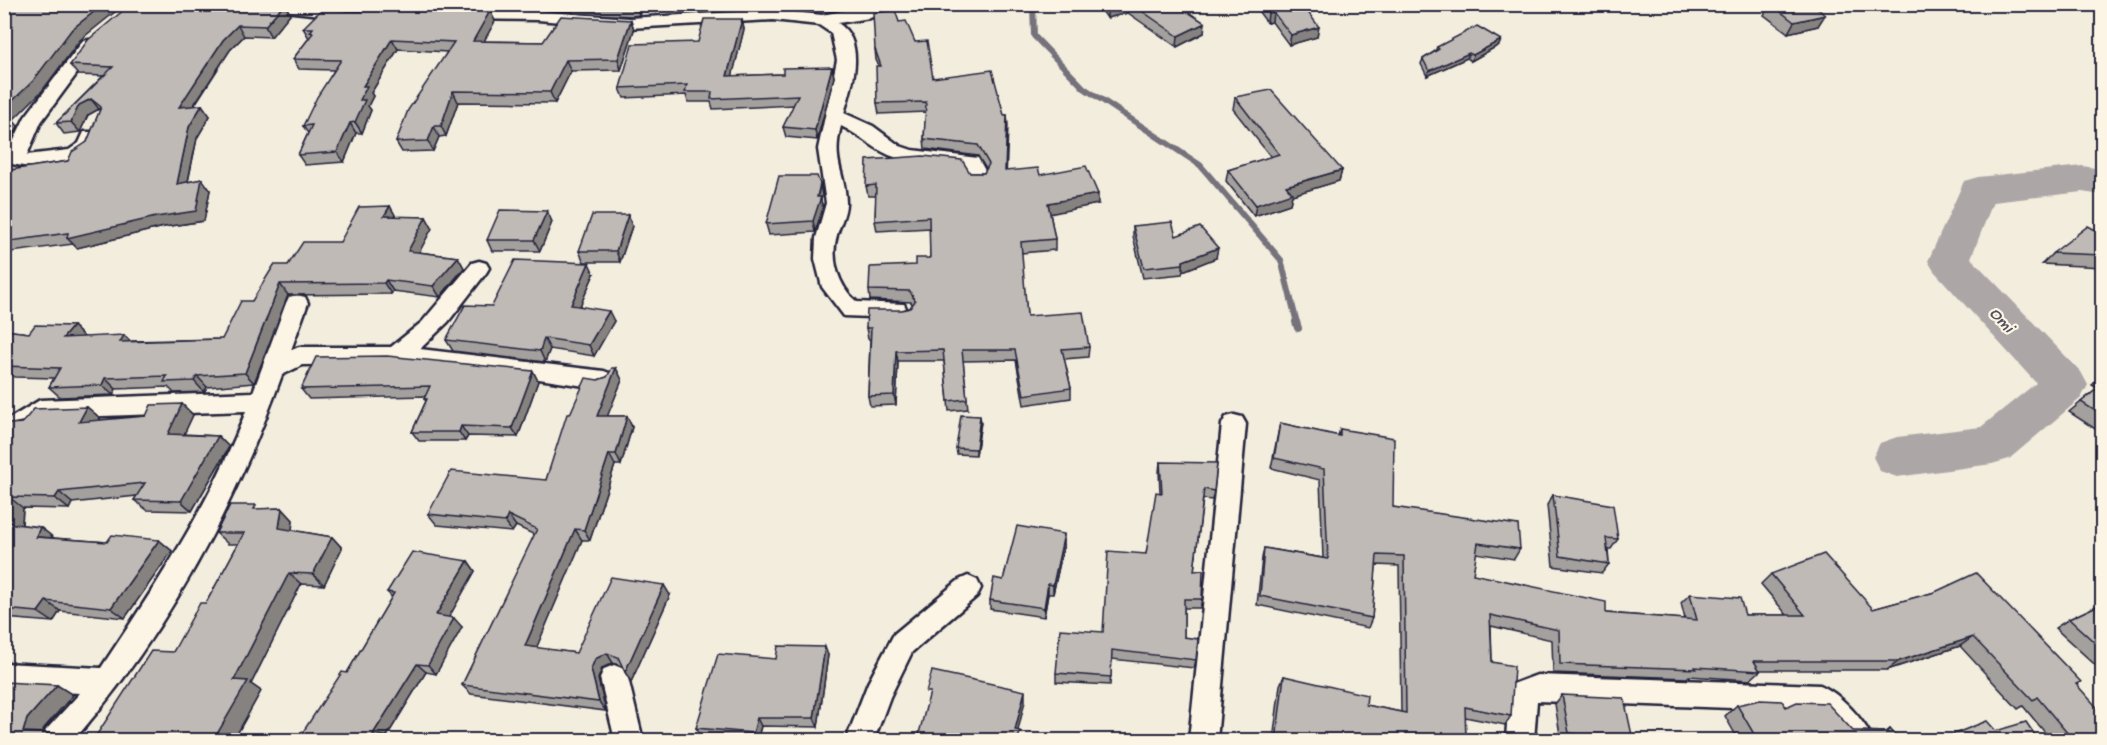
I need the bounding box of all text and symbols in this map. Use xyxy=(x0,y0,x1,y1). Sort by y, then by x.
water label: Omi xyxy=(1984,303,2020,339)

